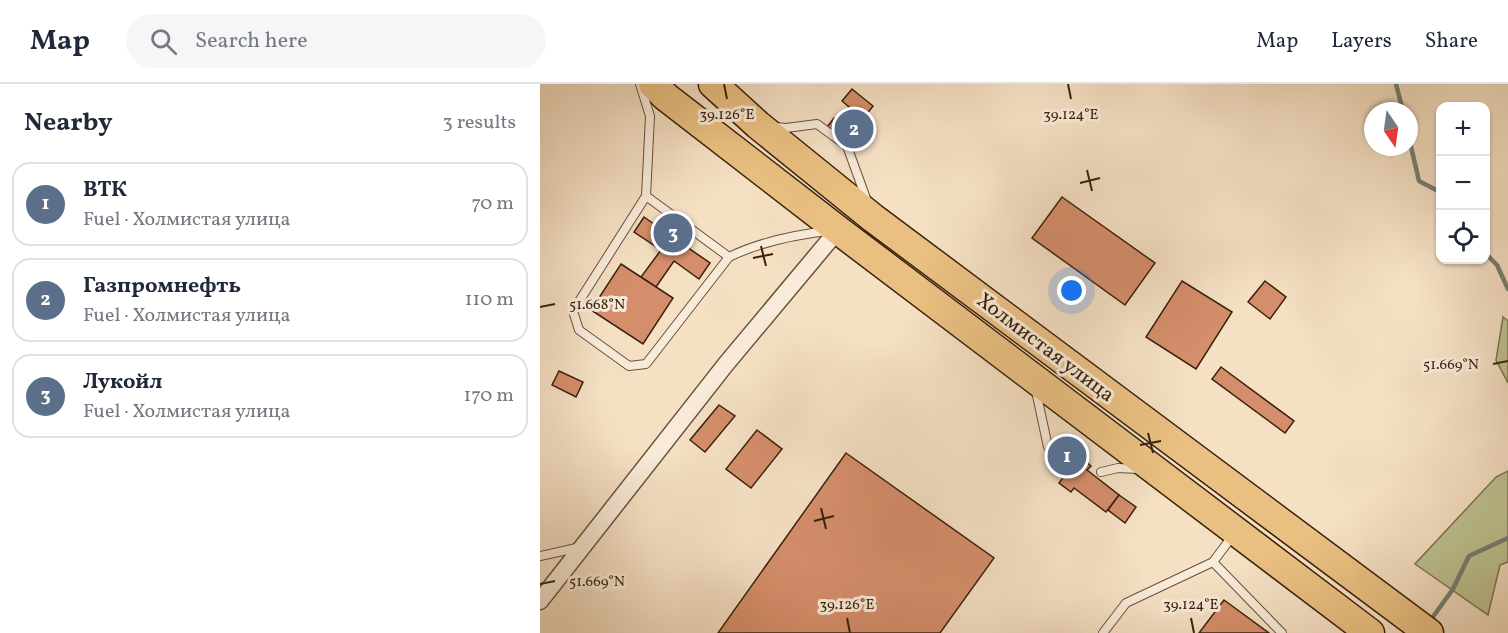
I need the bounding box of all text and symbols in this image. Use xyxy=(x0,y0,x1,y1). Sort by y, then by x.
search box xyxy=(126,14,546,68)
text: Map xyxy=(30,22,90,61)
icon: search xyxy=(147,25,180,58)
text: Search here xyxy=(195,26,308,57)
text: Map xyxy=(1256,27,1298,56)
text: Layers xyxy=(1331,27,1392,56)
text: Share xyxy=(1425,27,1478,56)
north arrow xyxy=(1364,102,1418,156)
map controls xyxy=(1436,102,1490,264)
button: + xyxy=(1436,102,1490,156)
text: Nearby xyxy=(24,105,113,141)
text: 39.126°E xyxy=(700,105,754,126)
text: 39.124°E xyxy=(1043,105,1099,126)
pin: 2 xyxy=(834,106,874,152)
text: 3 results xyxy=(442,109,516,137)
button: − xyxy=(1436,156,1490,210)
text: ВТК xyxy=(83,175,127,206)
text: 1 xyxy=(41,190,50,218)
text: 70 m xyxy=(471,190,514,218)
text: Fuel · Холмистая улица xyxy=(83,206,291,234)
pin: 3 xyxy=(654,210,692,256)
button: locate xyxy=(1436,210,1490,264)
text: Газпромнефть xyxy=(83,271,241,302)
your location xyxy=(1057,276,1086,305)
text: 2 xyxy=(40,286,51,314)
text: 110 m xyxy=(465,286,514,314)
street label: Холмистая улица xyxy=(970,287,1120,410)
text: 51.668°N xyxy=(569,295,625,316)
text: Fuel · Холмистая улица xyxy=(83,302,291,330)
text: 51.669°N xyxy=(1423,355,1479,376)
text: Лукойл xyxy=(83,367,162,398)
text: 3 xyxy=(40,382,51,410)
text: 170 m xyxy=(464,382,514,410)
text: Fuel · Холмистая улица xyxy=(83,398,291,426)
pin: 1 xyxy=(1048,434,1086,478)
text: 51.669°N xyxy=(569,572,625,593)
text: 39.126°E xyxy=(820,595,874,616)
text: 39.124°E xyxy=(1163,595,1219,616)

